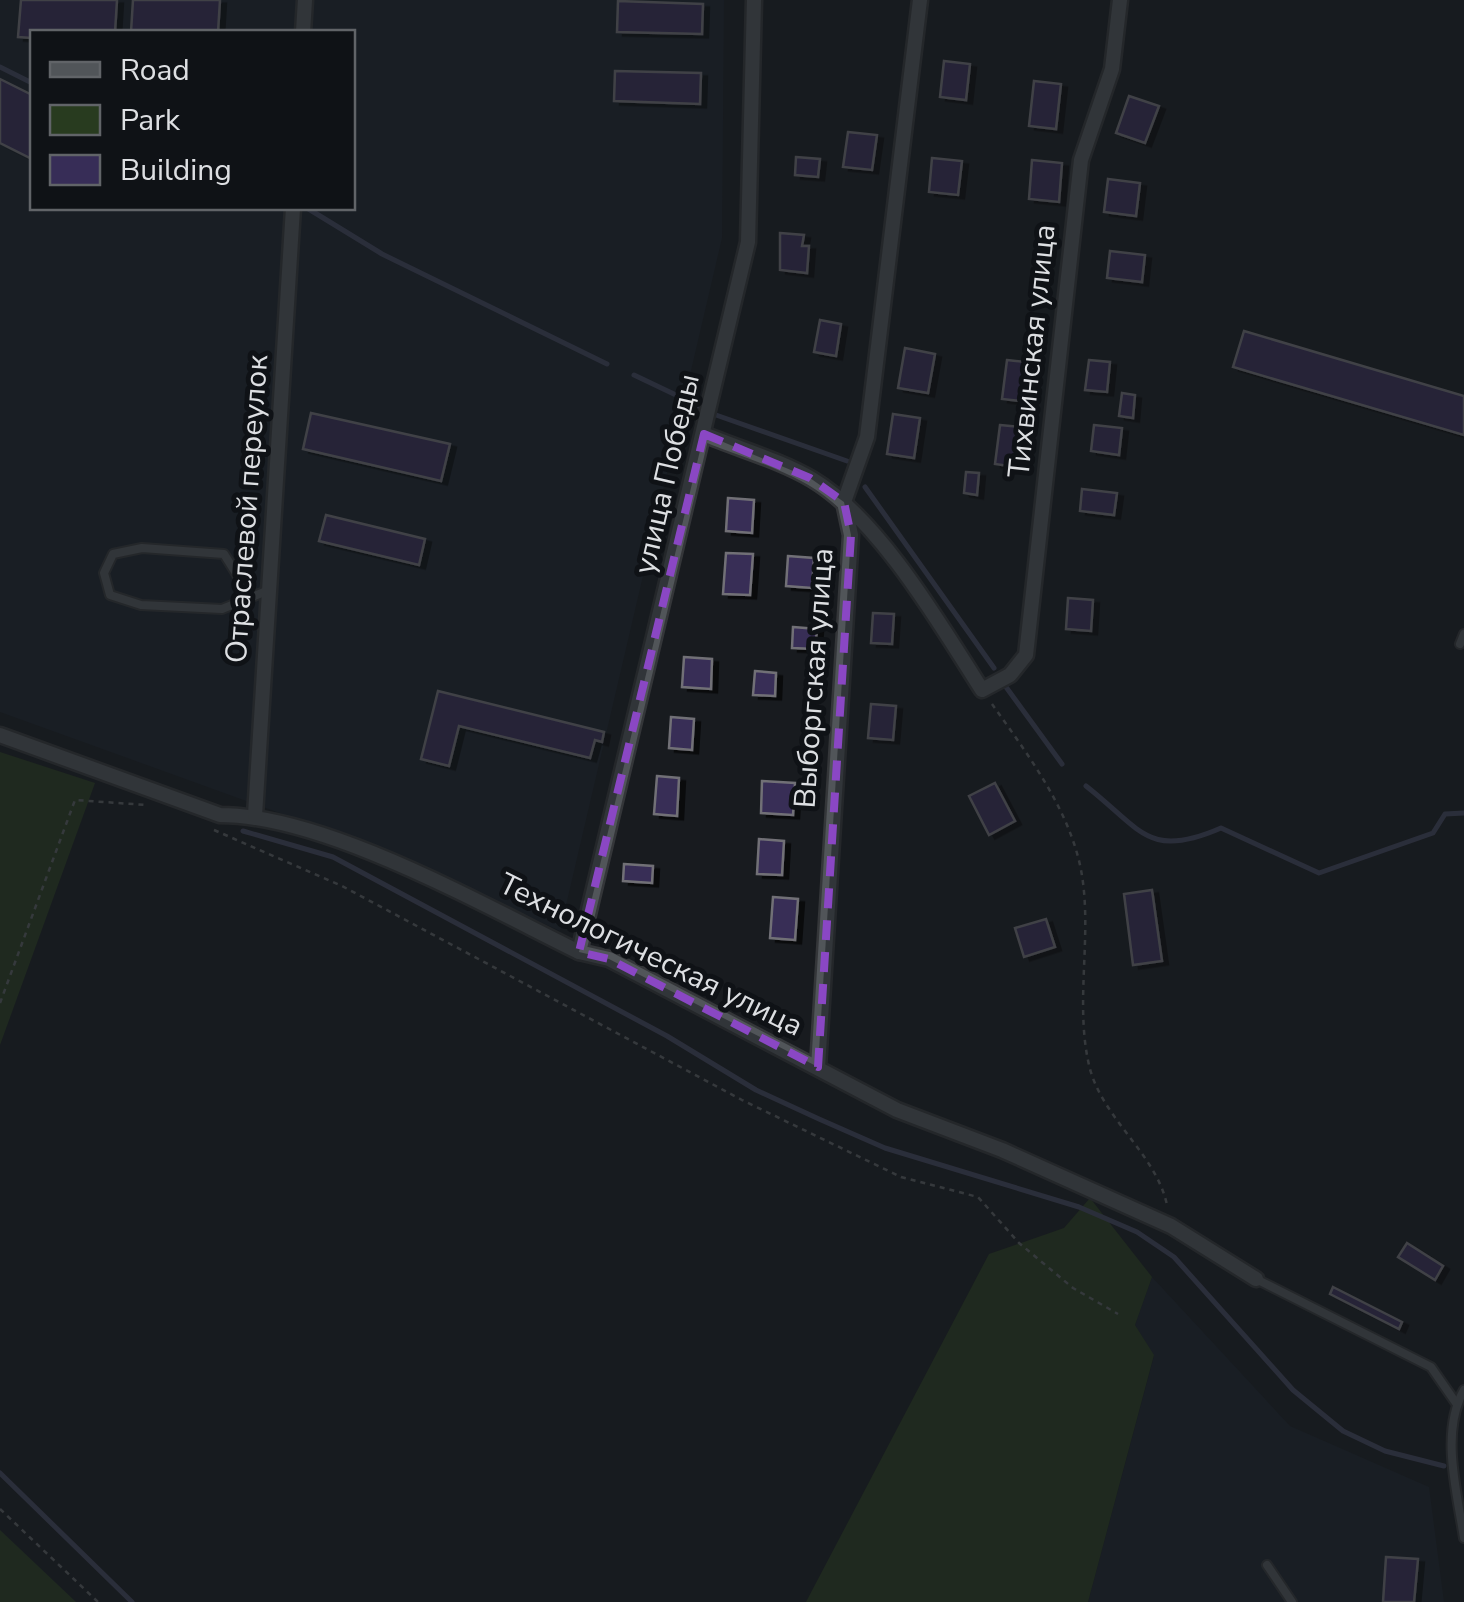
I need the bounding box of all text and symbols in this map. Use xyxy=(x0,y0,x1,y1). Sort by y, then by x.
legend xyxy=(30,30,355,210)
text: Road xyxy=(120,50,190,91)
text: Park xyxy=(120,100,181,141)
text: Building xyxy=(120,150,232,191)
street label: Тихвинская улица xyxy=(998,222,1066,480)
street label: Отраслевой переулок xyxy=(216,353,278,665)
street label: улица Победы xyxy=(624,370,710,578)
street label: Выборгская улица xyxy=(784,547,844,809)
street label: Технологическая улица xyxy=(492,864,810,1046)

